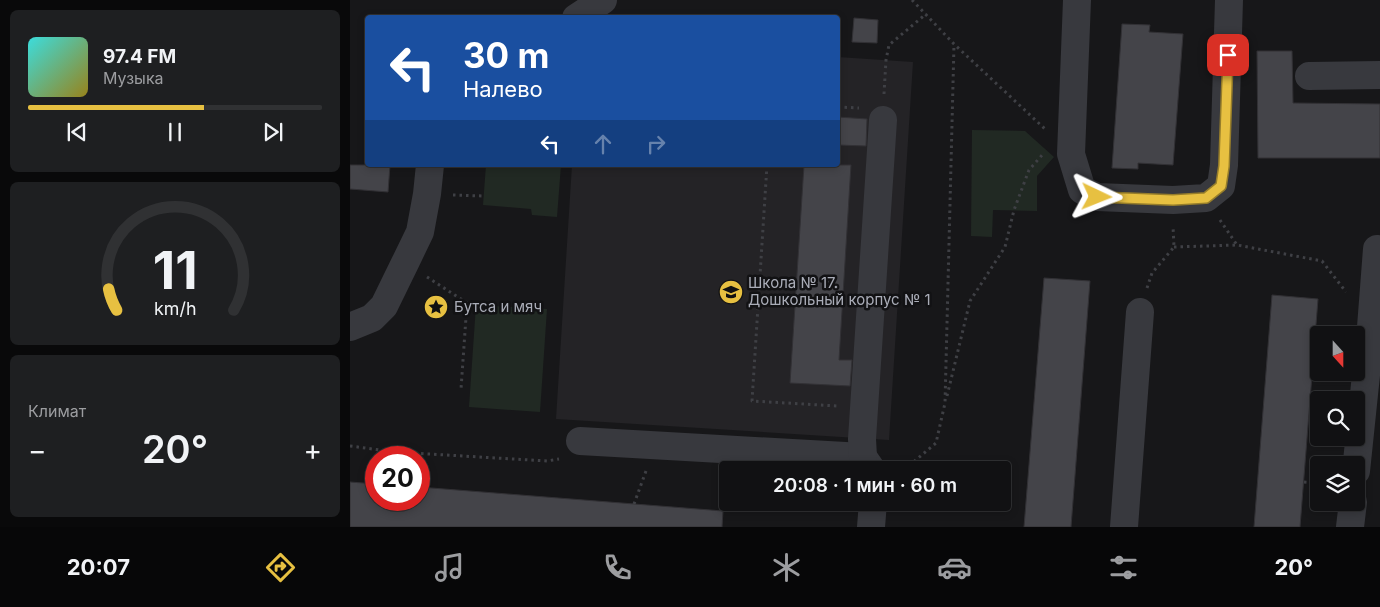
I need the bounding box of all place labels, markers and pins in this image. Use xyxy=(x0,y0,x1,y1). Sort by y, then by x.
pin xyxy=(1207,34,1249,76)
place label: Школа № 17. Дошкольный корпус № 1 xyxy=(748,273,931,309)
school or university icon: Школа № 17. Дошкольный корпус № 1 xyxy=(718,279,744,305)
place icon: Бутса и мяч xyxy=(423,294,449,320)
place label: Бутса и мяч xyxy=(454,297,542,316)

